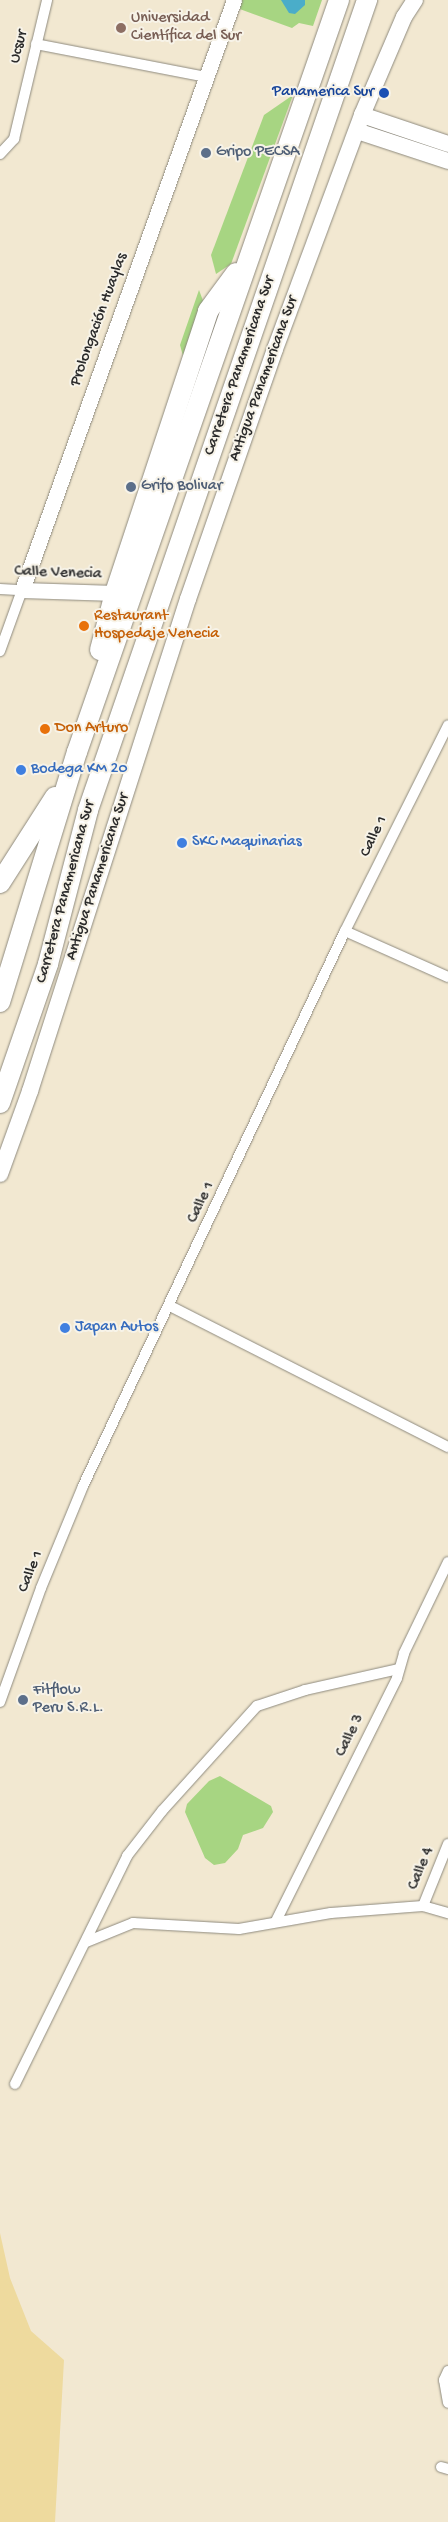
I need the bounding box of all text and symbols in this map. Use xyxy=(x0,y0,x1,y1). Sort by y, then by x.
place label: Universidad Científica del Sur xyxy=(131,9,241,47)
marker: Universidad Científica del Sur xyxy=(115,22,127,34)
street label: Ucsur xyxy=(7,28,33,66)
place label: Panamerica Sur xyxy=(272,83,374,103)
marker: Panamerica Sur xyxy=(378,87,390,99)
place label: Gripo PECSA xyxy=(216,143,300,163)
marker: Gripo PECSA xyxy=(200,147,212,159)
street label: Prolongación Huaylas xyxy=(67,251,133,389)
street label: Carretera Panamericana Sur xyxy=(201,274,281,458)
street label: Antigua Panamericana Sur xyxy=(226,294,304,464)
place label: Grifo Bolivar xyxy=(141,477,222,497)
marker: Grifo Bolivar xyxy=(125,481,137,493)
street label: Calle Venecia xyxy=(14,563,102,585)
place label: Restaurant Hospedaje Venecia xyxy=(94,607,219,645)
marker: Restaurant Hospedaje Venecia xyxy=(78,620,90,632)
place label: Don Arturo xyxy=(55,719,128,739)
marker: Don Arturo xyxy=(39,723,51,735)
place label: Bodega KM 20 xyxy=(31,760,128,780)
marker: Bodega KM 20 xyxy=(15,764,27,776)
street label: Antigua Panamericana Sur xyxy=(63,791,135,963)
street label: Carretera Panamericana Sur xyxy=(33,799,101,985)
street label: Calle 1 xyxy=(357,813,393,861)
place label: SKC Maquinarias xyxy=(192,833,302,853)
marker: SKC Maquinarias xyxy=(176,837,188,849)
street label: Calle 1 xyxy=(184,1179,220,1227)
place label: Japan Autos xyxy=(75,1318,158,1338)
marker: Japan Autos xyxy=(59,1322,71,1334)
street label: Calle 1 xyxy=(15,1548,49,1596)
place label: Fitflow Peru S.R.L. xyxy=(33,1681,104,1719)
marker: Fitflow Peru S.R.L. xyxy=(17,1694,29,1706)
street label: Calle 3 xyxy=(333,1712,369,1760)
street label: Calle 4 xyxy=(405,1845,439,1893)

